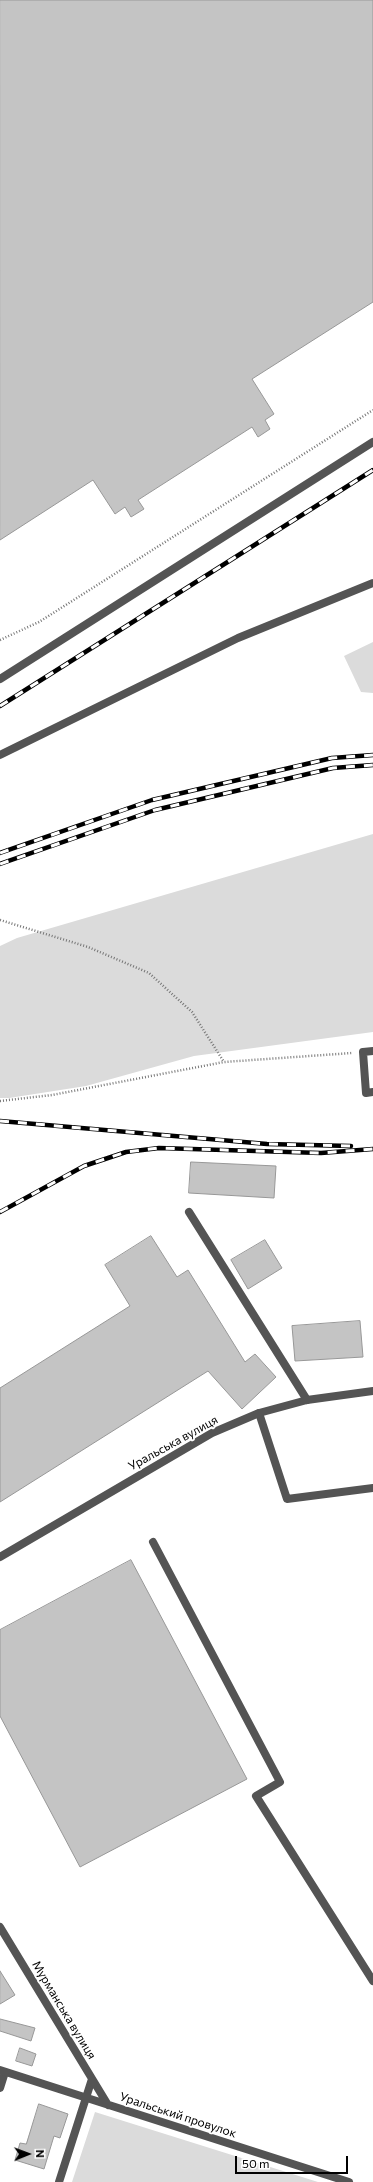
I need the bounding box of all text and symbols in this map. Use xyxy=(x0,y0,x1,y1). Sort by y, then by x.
street label: Уральська вулиця xyxy=(126,1412,220,1474)
street label: Мурманська вулиця xyxy=(29,1958,99,2062)
street label: Уральський провулок xyxy=(118,2089,238,2141)
north arrow xyxy=(8,2134,48,2174)
scale bar xyxy=(237,2148,350,2174)
text: N xyxy=(34,2150,47,2158)
text: 50 m xyxy=(242,2156,270,2170)

